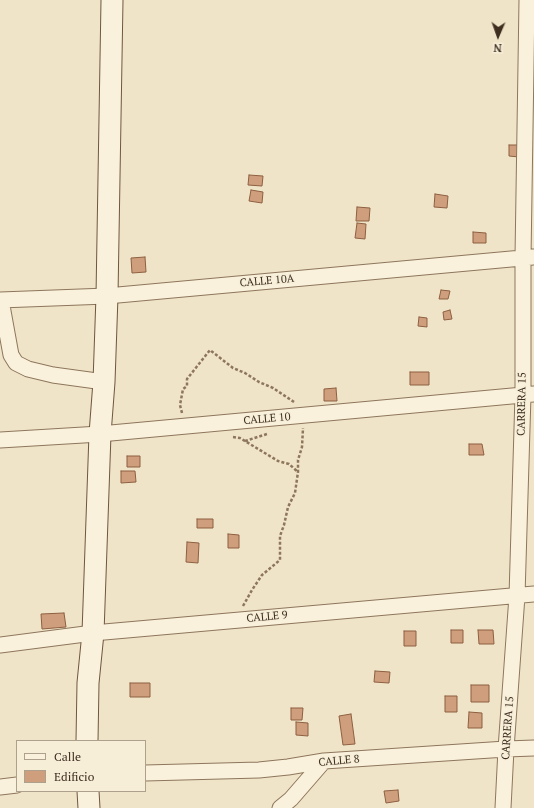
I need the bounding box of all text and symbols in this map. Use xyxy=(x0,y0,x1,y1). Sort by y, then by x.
north arrow xyxy=(478,16,518,56)
text: N xyxy=(493,41,502,55)
street label: CALLE 10A xyxy=(239,272,295,290)
street label: CARRERA 15 xyxy=(515,372,529,436)
street label: CALLE 10 xyxy=(243,410,291,428)
street label: CALLE 9 xyxy=(246,609,288,625)
street label: CARRERA 15 xyxy=(499,696,517,760)
legend xyxy=(16,740,146,792)
text: Calle xyxy=(54,749,81,764)
street label: CALLE 8 xyxy=(318,753,360,769)
text: Edificio xyxy=(54,769,94,784)

